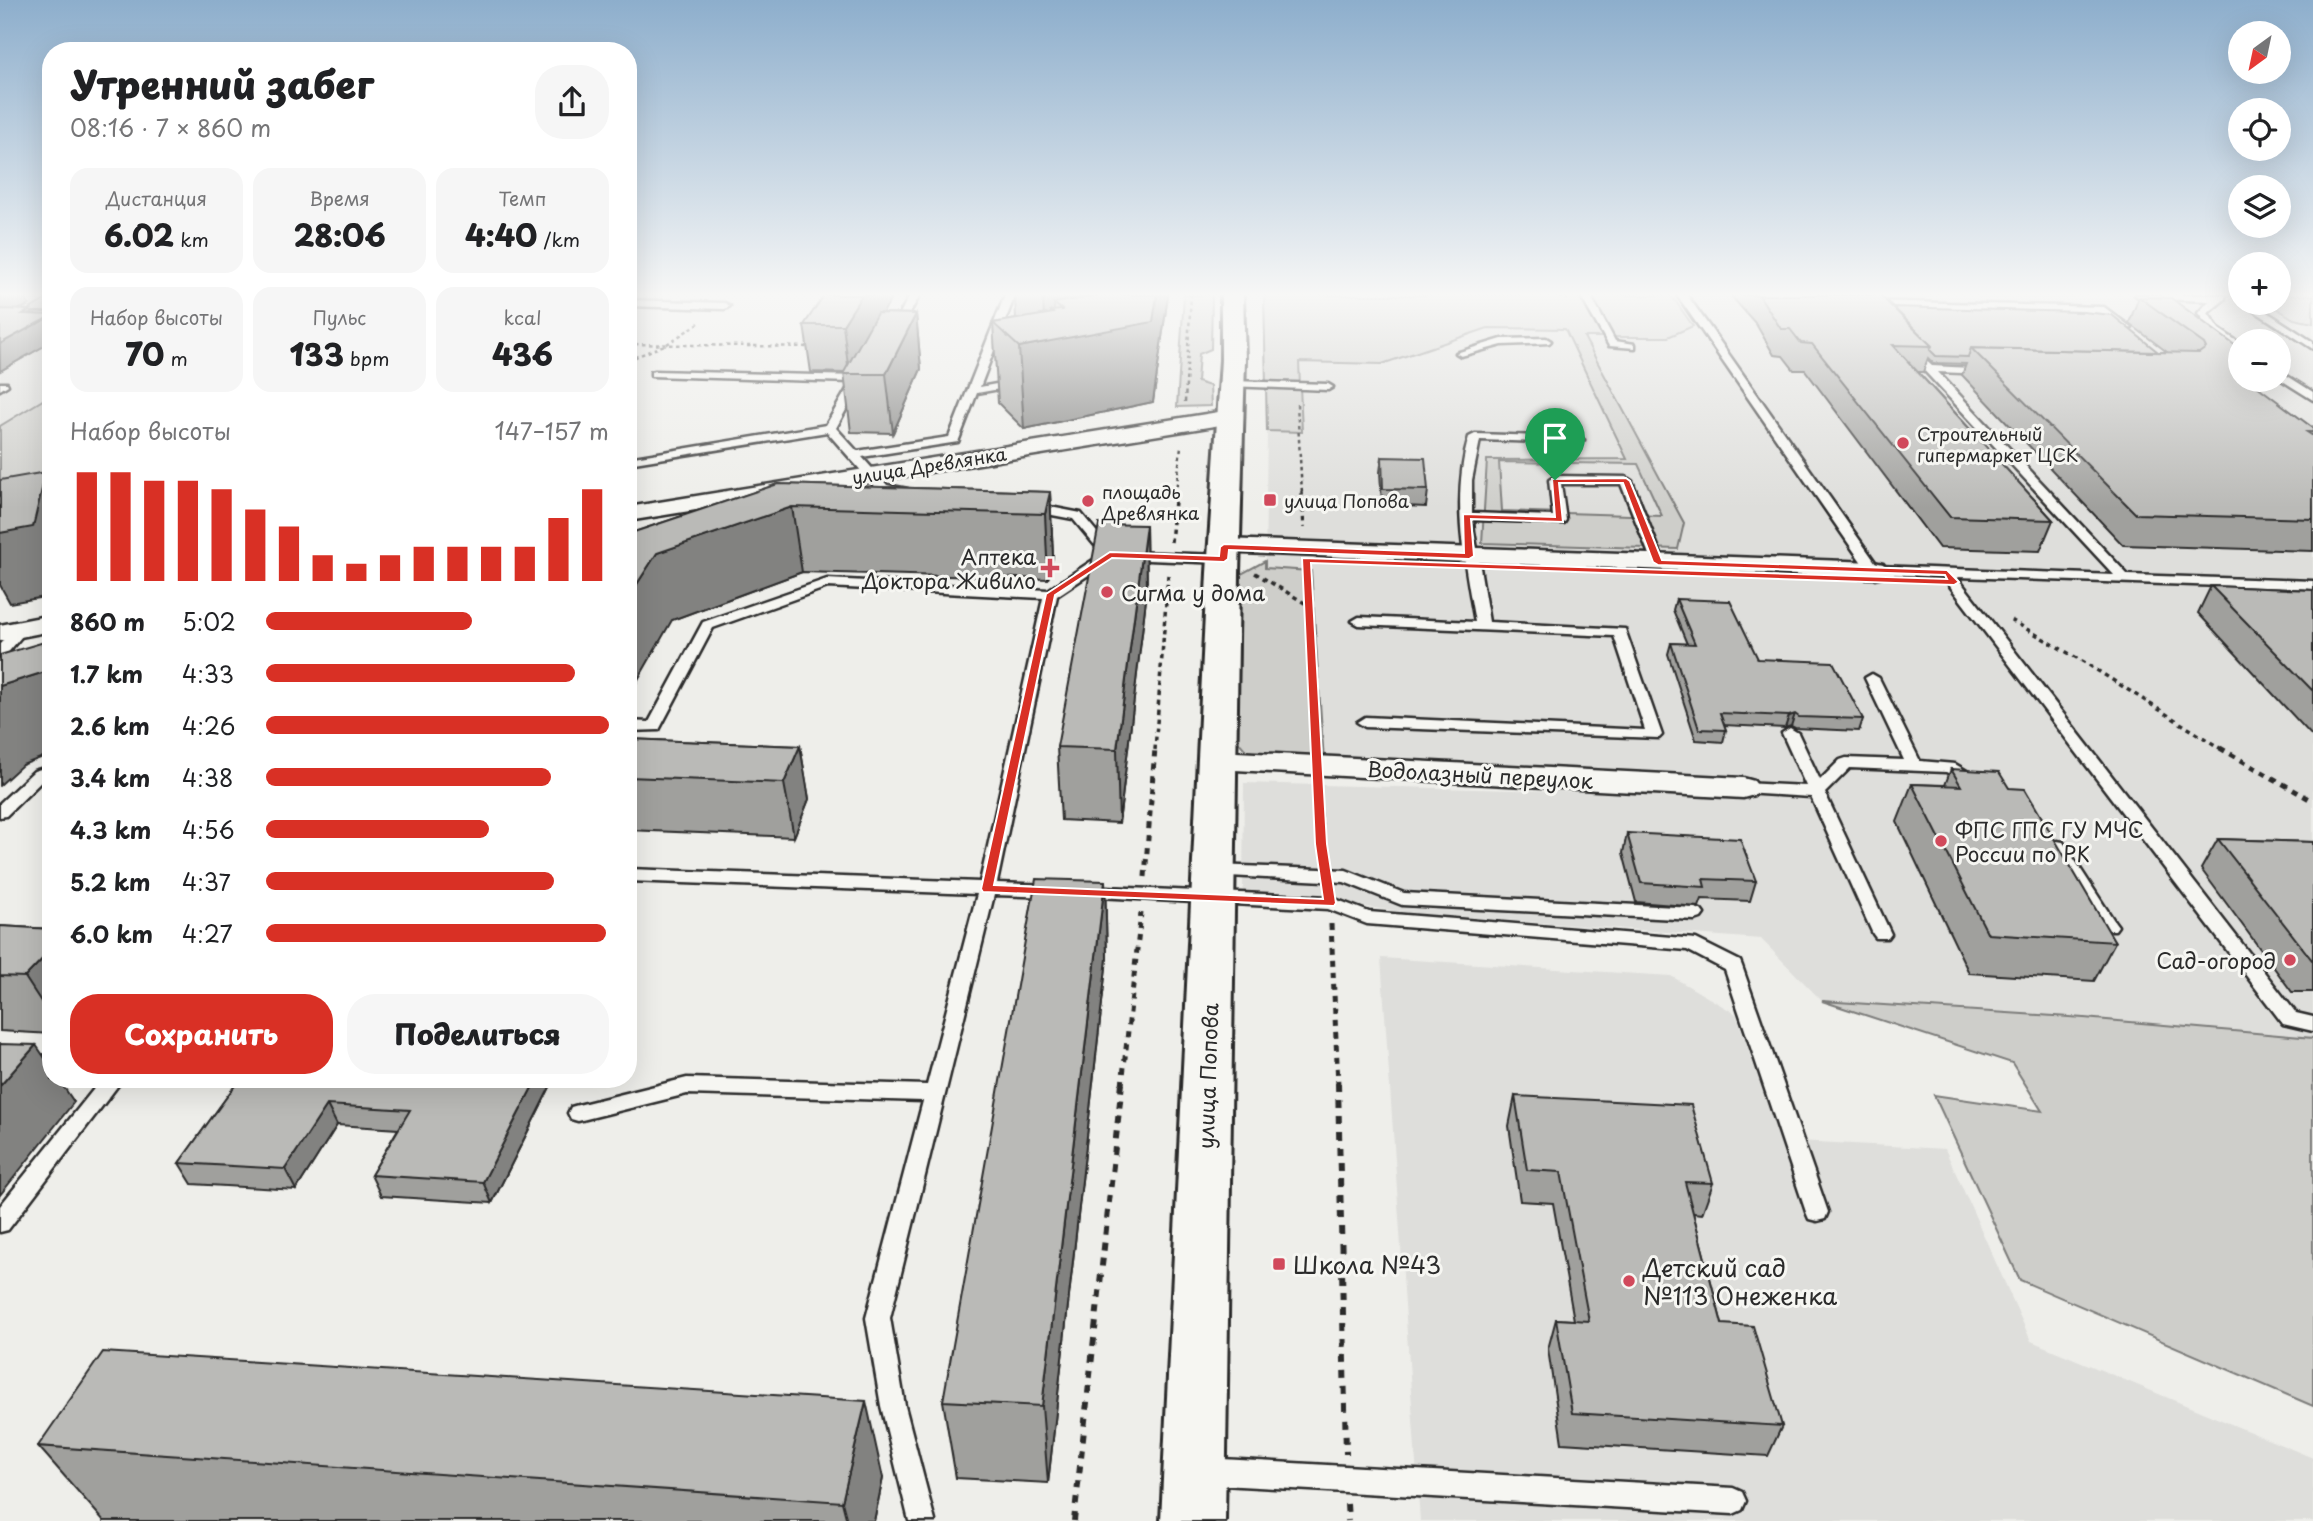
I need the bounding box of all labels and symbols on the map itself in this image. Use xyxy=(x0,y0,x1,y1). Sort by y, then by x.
north arrow xyxy=(2228,21,2291,84)
pin xyxy=(1525,408,1585,480)
place label: Строительный гипермаркет ЦСК xyxy=(1917,420,2078,468)
marker: Строительный гипермаркет ЦСК xyxy=(1895,435,1911,451)
street label: улица Древлянка xyxy=(850,439,1009,491)
place label: площадь Древлянка xyxy=(1101,478,1200,526)
place label: улица Попова xyxy=(1284,487,1410,514)
marker: улица Попова xyxy=(1262,492,1278,508)
marker: площадь Древлянка xyxy=(1080,493,1096,509)
place label: Аптека Доктора Живило xyxy=(861,540,1036,596)
marker: Аптека Доктора Живило xyxy=(1042,560,1058,576)
place label: Сигма у дома xyxy=(1121,576,1265,608)
marker: Сигма у дома xyxy=(1099,584,1115,600)
street label: Водолазный переулок xyxy=(1366,752,1594,796)
place label: ФПС ГПС ГУ МЧС России по РК xyxy=(1955,813,2144,869)
marker: ФПС ГПС ГУ МЧС России по РК xyxy=(1933,833,1949,849)
place label: Сад-огород xyxy=(2156,944,2276,976)
marker: Сад-огород xyxy=(2282,952,2298,968)
street label: улица Попова xyxy=(1188,1003,1226,1149)
place label: Школа №43 xyxy=(1293,1246,1441,1282)
place label: Детский сад №113 Онеженка xyxy=(1642,1249,1837,1313)
marker: Школа №43 xyxy=(1271,1256,1287,1272)
marker: Детский сад №113 Онеженка xyxy=(1621,1273,1637,1289)

